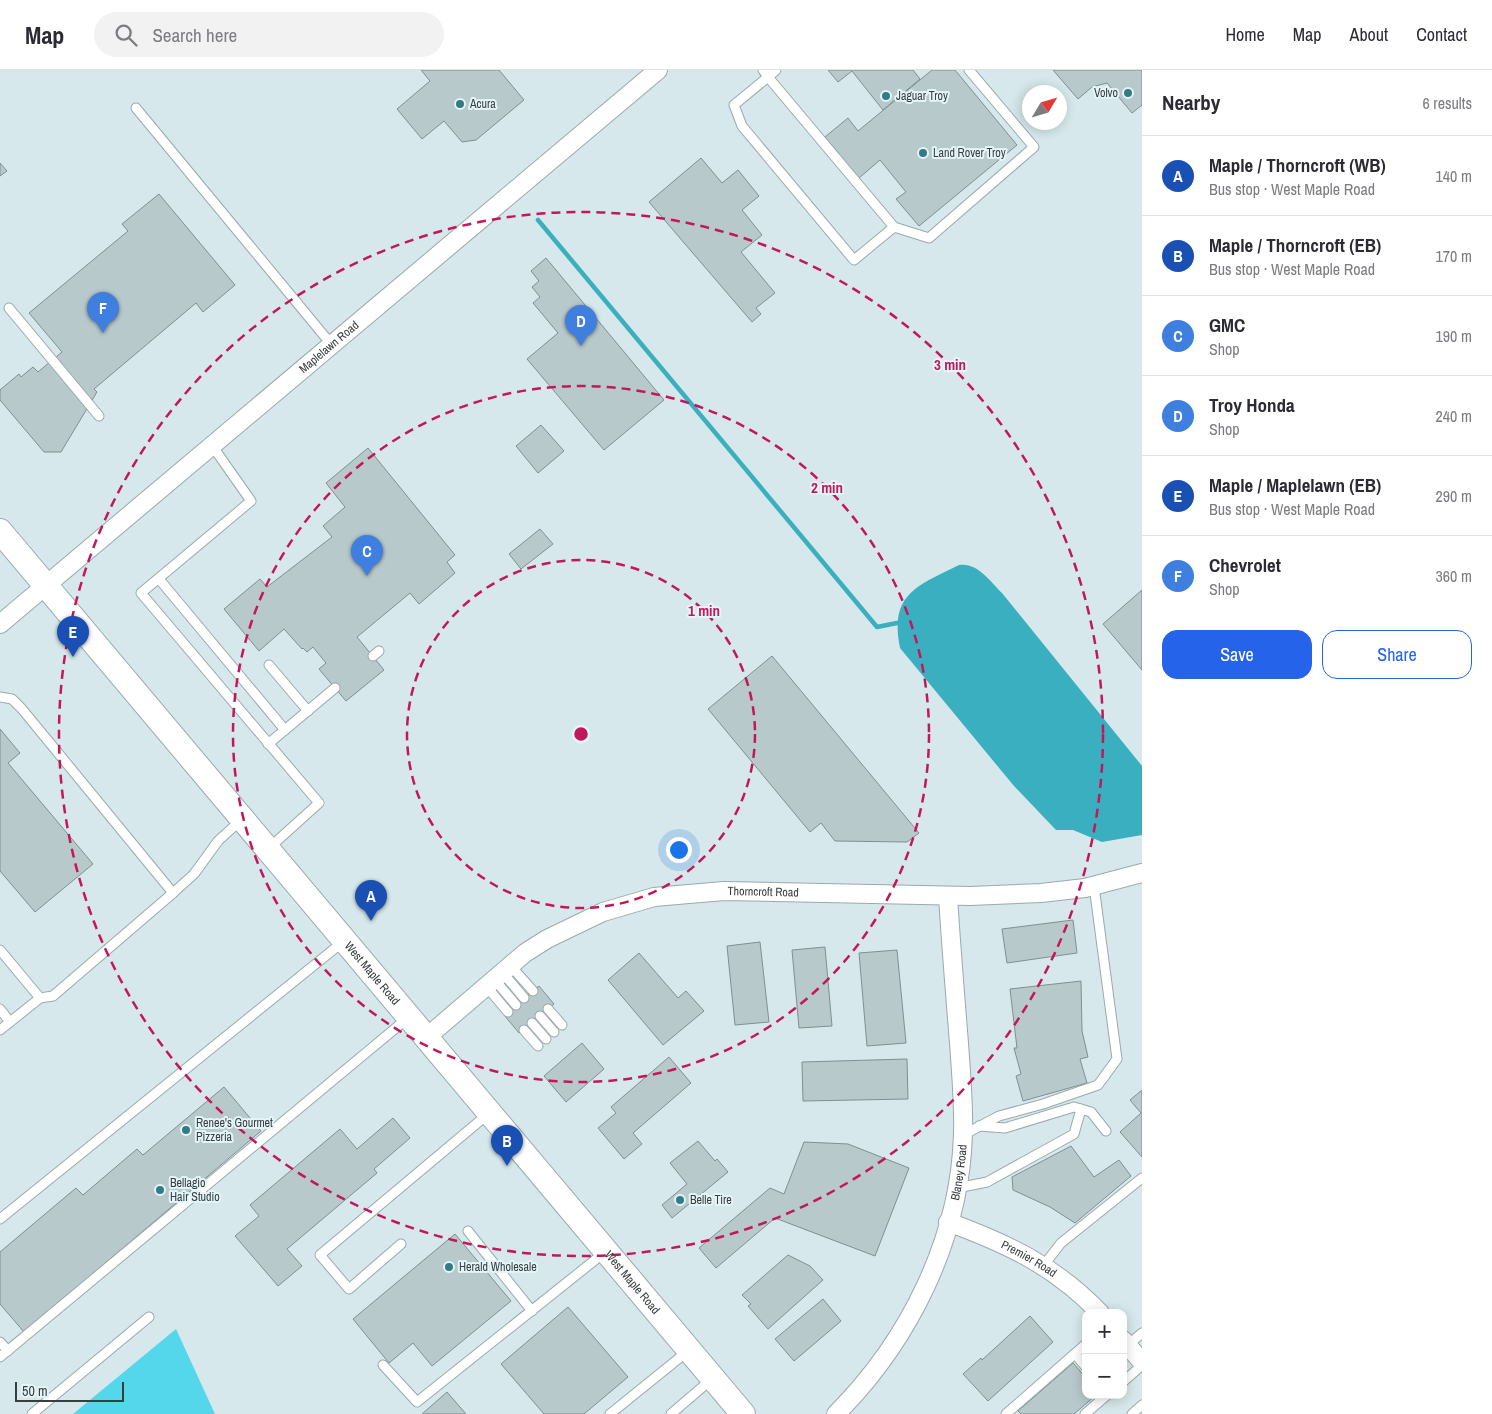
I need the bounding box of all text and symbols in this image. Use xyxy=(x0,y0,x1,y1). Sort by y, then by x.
search box xyxy=(94,12,444,57)
text: Map xyxy=(25,19,64,51)
icon: search xyxy=(112,21,140,49)
text: Search here xyxy=(152,22,237,48)
text: Home xyxy=(1225,22,1265,47)
text: Map xyxy=(1293,22,1322,47)
text: About xyxy=(1350,22,1388,47)
text: Contact xyxy=(1416,22,1467,47)
north arrow xyxy=(1022,85,1067,130)
place label: Volvo xyxy=(1094,85,1118,101)
marker: Volvo xyxy=(1122,87,1134,99)
place label: Jaguar Troy xyxy=(896,88,948,104)
text: Nearby xyxy=(1162,88,1220,117)
marker: Jaguar Troy xyxy=(880,90,892,102)
text: 6 results xyxy=(1422,92,1472,114)
place label: Acura xyxy=(469,96,496,112)
marker: Acura xyxy=(454,98,466,110)
place label: Land Rover Troy xyxy=(933,145,1006,161)
marker: Land Rover Troy xyxy=(917,147,929,159)
text: Maple / Thorncroft (WB) xyxy=(1209,152,1386,178)
text: A xyxy=(1173,165,1183,187)
text: 140 m xyxy=(1436,165,1472,187)
text: Bus stop · West Maple Road xyxy=(1209,178,1375,200)
text: Maple / Thorncroft (EB) xyxy=(1209,232,1381,258)
text: B xyxy=(1173,245,1183,267)
text: 170 m xyxy=(1436,245,1472,267)
text: Bus stop · West Maple Road xyxy=(1209,258,1375,280)
pin: F xyxy=(87,292,119,333)
pin: D xyxy=(565,305,597,346)
text: GMC xyxy=(1209,312,1245,338)
street label: Maplelawn Road xyxy=(296,317,362,377)
text: C xyxy=(1173,325,1183,347)
text: 190 m xyxy=(1436,325,1472,347)
text: Shop xyxy=(1209,338,1240,360)
text: 3 min xyxy=(934,354,966,375)
text: Troy Honda xyxy=(1209,392,1295,418)
text: D xyxy=(1173,405,1183,427)
text: 240 m xyxy=(1436,405,1472,427)
text: Shop xyxy=(1209,418,1240,440)
text: Maple / Maplelawn (EB) xyxy=(1209,472,1381,498)
text: 2 min xyxy=(811,477,843,498)
text: E xyxy=(1174,485,1182,507)
text: 290 m xyxy=(1436,485,1472,507)
text: Bus stop · West Maple Road xyxy=(1209,498,1375,520)
pin: C xyxy=(351,535,383,576)
text: Chevrolet xyxy=(1209,552,1281,578)
text: F xyxy=(1174,565,1182,587)
text: 360 m xyxy=(1436,565,1472,587)
text: Shop xyxy=(1209,578,1240,600)
text: 1 min xyxy=(688,600,720,621)
pin: E xyxy=(57,616,89,657)
button: Save xyxy=(1162,630,1312,679)
button: Share xyxy=(1322,630,1472,679)
centre of rings xyxy=(572,725,590,743)
your location xyxy=(666,837,692,863)
pin: A xyxy=(355,880,387,921)
street label: Thorncroft Road xyxy=(727,883,799,901)
street label: West Maple Road xyxy=(341,938,403,1008)
place label: Renee's Gourmet Pizzeria xyxy=(196,1115,273,1145)
marker: Renee's Gourmet Pizzeria xyxy=(180,1124,192,1136)
pin: B xyxy=(491,1125,523,1166)
street label: Blaney Road xyxy=(947,1144,971,1202)
place label: Bellagio Hair Studio xyxy=(170,1175,220,1205)
marker: Bellagio Hair Studio xyxy=(154,1184,166,1196)
place label: Belle Tire xyxy=(690,1192,732,1208)
marker: Belle Tire xyxy=(674,1194,686,1206)
street label: Premier Road xyxy=(999,1237,1060,1281)
street label: West Maple Road xyxy=(601,1247,664,1317)
place label: Herald Wholesale xyxy=(459,1259,537,1275)
marker: Herald Wholesale xyxy=(443,1261,455,1273)
map controls xyxy=(1082,1309,1127,1399)
button: + xyxy=(1082,1309,1127,1354)
button: − xyxy=(1082,1354,1127,1399)
scale bar xyxy=(15,1379,124,1402)
text: 50 m xyxy=(22,1382,48,1400)

